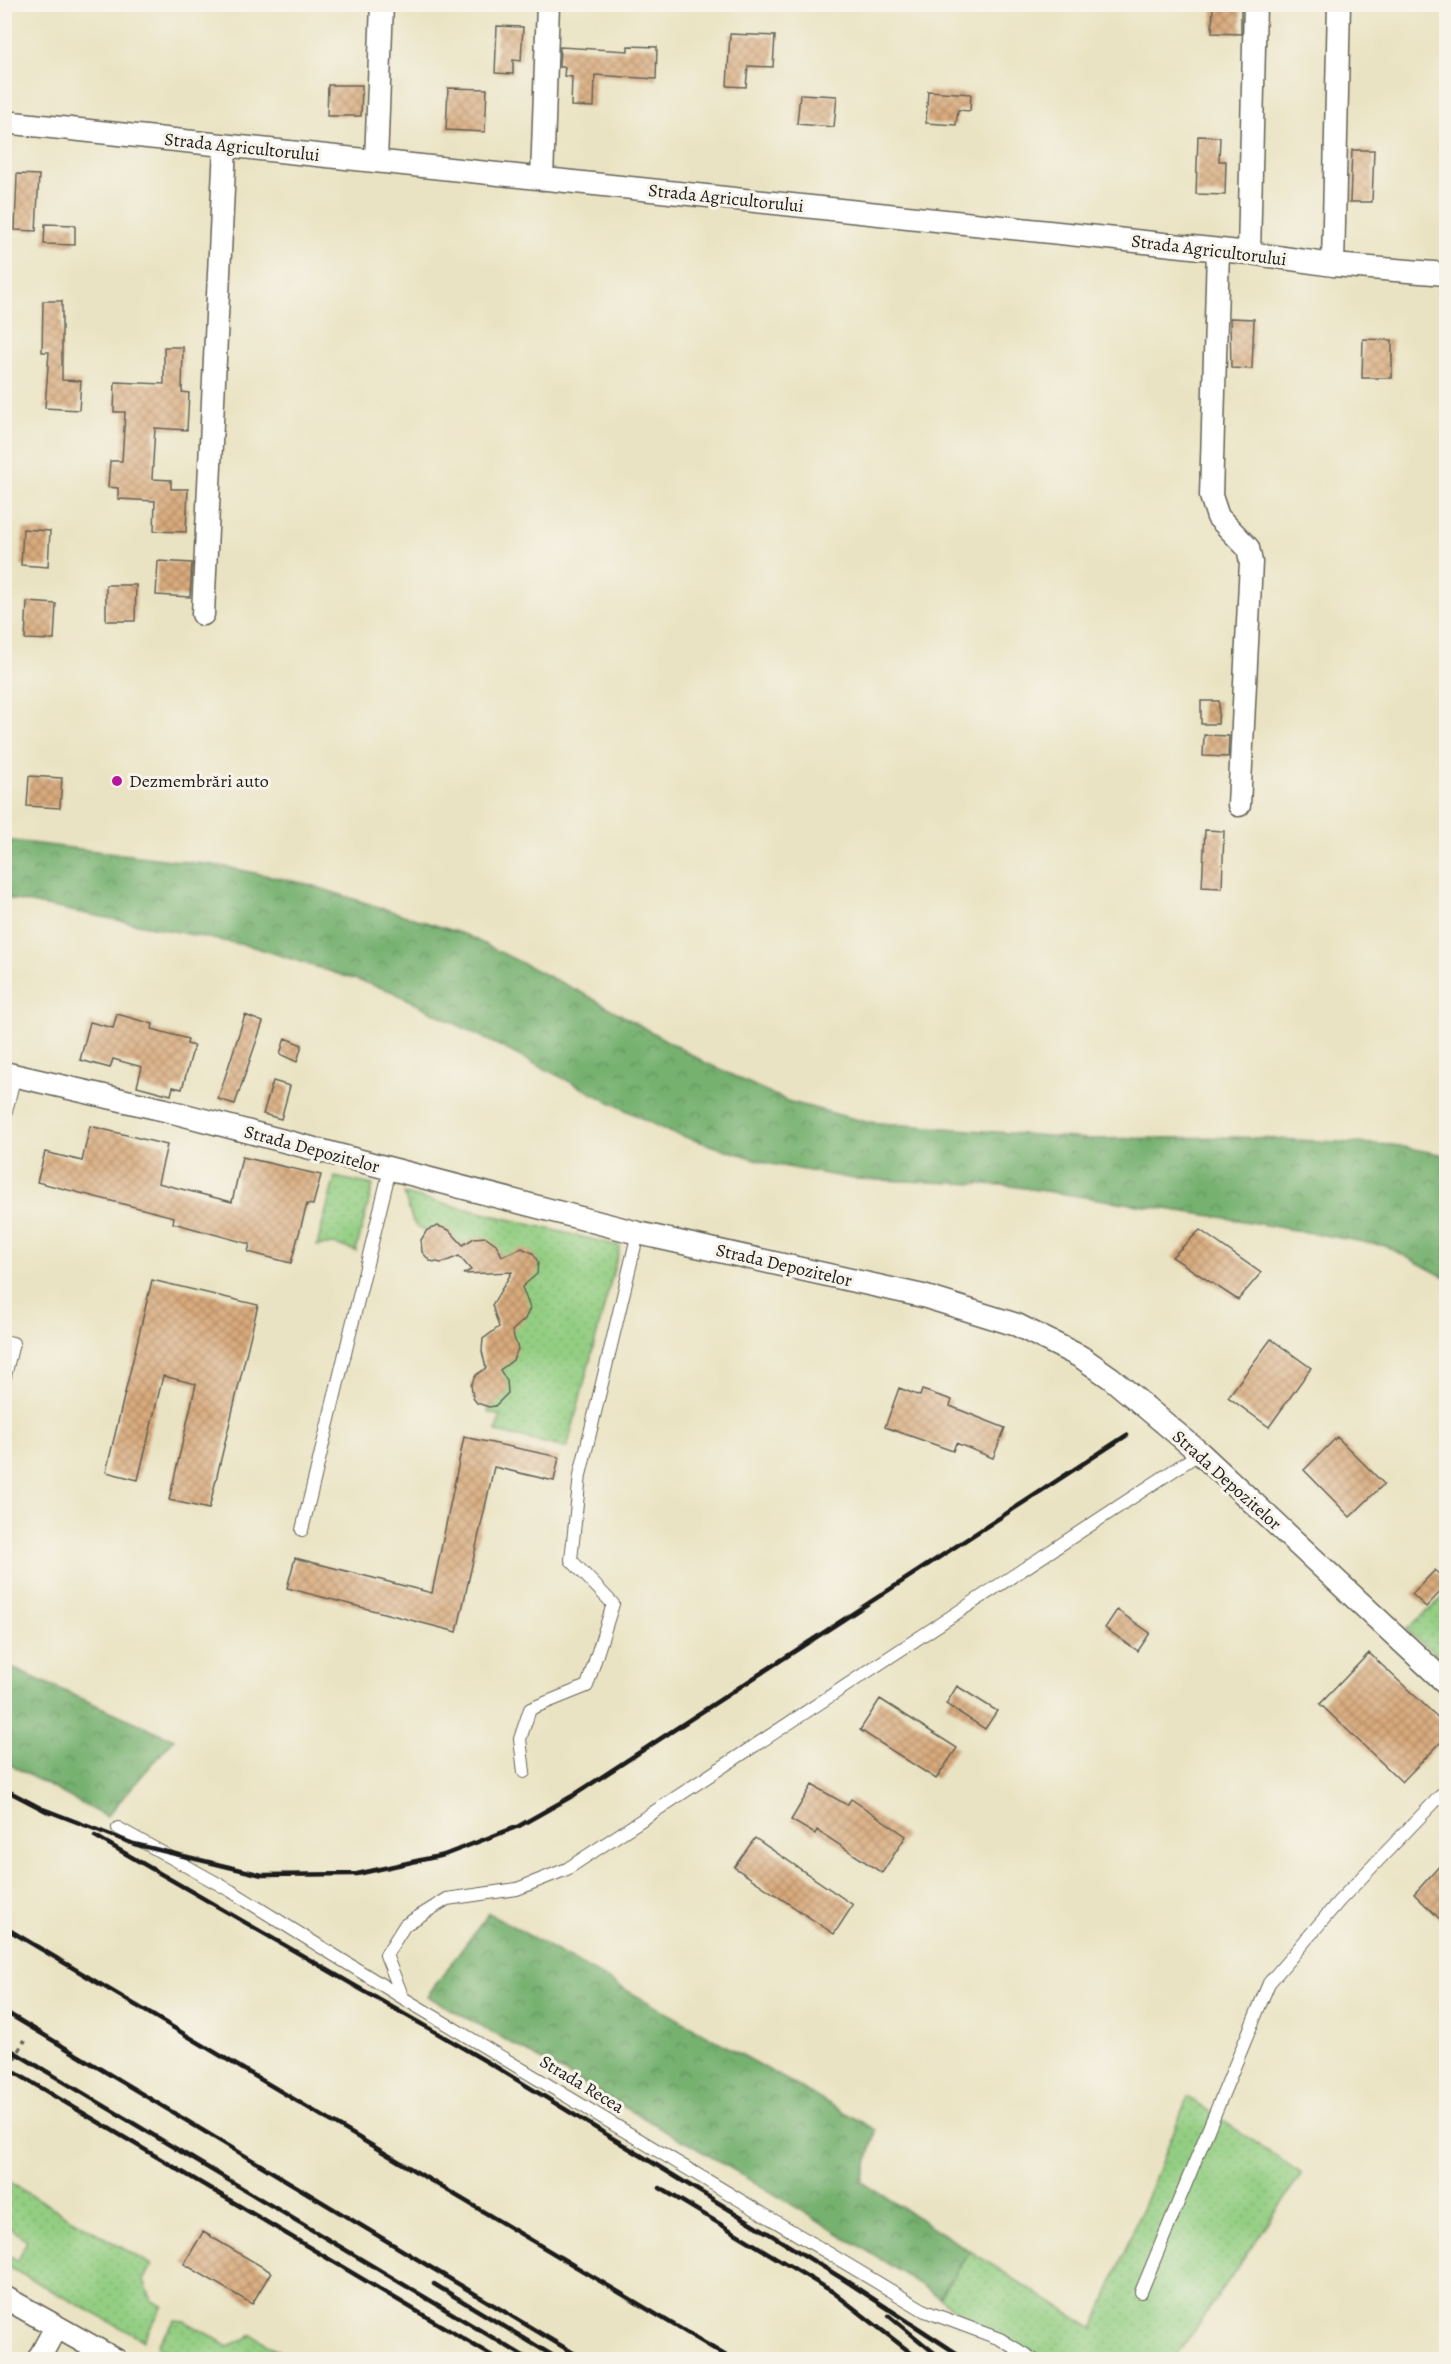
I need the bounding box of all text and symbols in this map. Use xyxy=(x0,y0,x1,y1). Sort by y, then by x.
street label: Strada Agricultorului xyxy=(163,127,321,167)
street label: Strada Agricultorului xyxy=(647,178,805,218)
street label: Strada Agricultorului xyxy=(1130,229,1288,271)
place label: Dezmembrări auto xyxy=(129,769,269,793)
marker: Dezmembrări auto xyxy=(110,774,124,788)
street label: Strada Depozitelor xyxy=(242,1119,382,1179)
street label: Strada Depozitelor xyxy=(714,1238,855,1292)
street label: Strada Depozitelor xyxy=(1167,1425,1287,1535)
street label: Strada Recea xyxy=(535,2049,629,2119)

